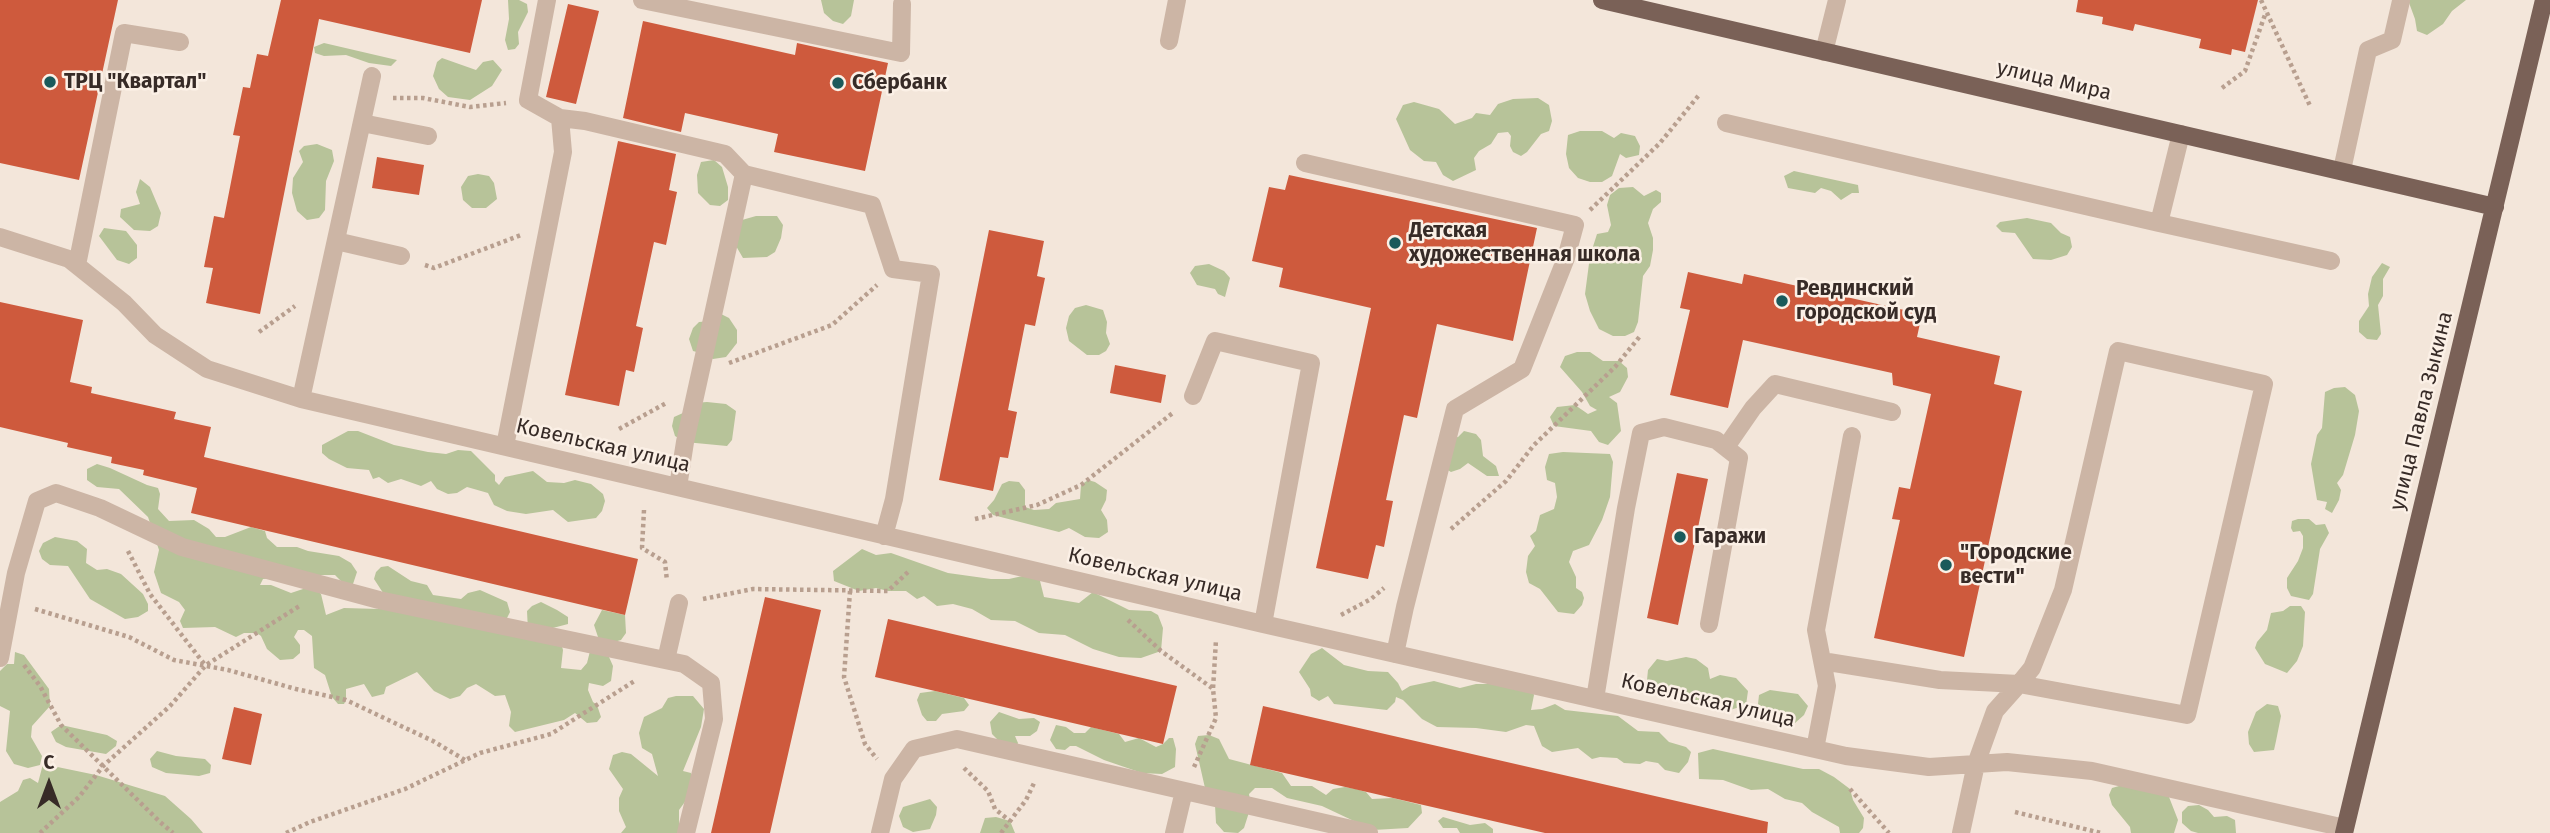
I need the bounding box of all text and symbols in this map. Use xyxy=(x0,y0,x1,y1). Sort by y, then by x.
street label: улица Мира xyxy=(1994,56,2114,106)
place label: ТРЦ "Квартал" xyxy=(64,69,206,95)
place label: Сбербанк xyxy=(852,70,947,96)
marker: ТРЦ "Квартал" xyxy=(42,74,58,90)
marker: Сбербанк xyxy=(830,75,846,91)
place label: Детская художественная школа xyxy=(1409,218,1640,268)
marker: Детская художественная школа xyxy=(1387,235,1403,251)
place label: Ревдинский городской суд xyxy=(1796,276,1936,326)
marker: Ревдинский городской суд xyxy=(1774,293,1790,309)
street label: улица Павла Зыкина xyxy=(2385,309,2459,513)
street label: Ковельская улица xyxy=(513,414,693,478)
place label: Гаражи xyxy=(1694,524,1766,550)
marker: Гаражи xyxy=(1672,529,1688,545)
place label: "Городские вести" xyxy=(1960,540,2072,590)
street label: Ковельская улица xyxy=(1065,543,1245,607)
marker: "Городские вести" xyxy=(1938,557,1954,573)
street label: Ковельская улица xyxy=(1618,669,1798,733)
north arrow xyxy=(14,749,84,819)
text: С xyxy=(44,751,54,774)

